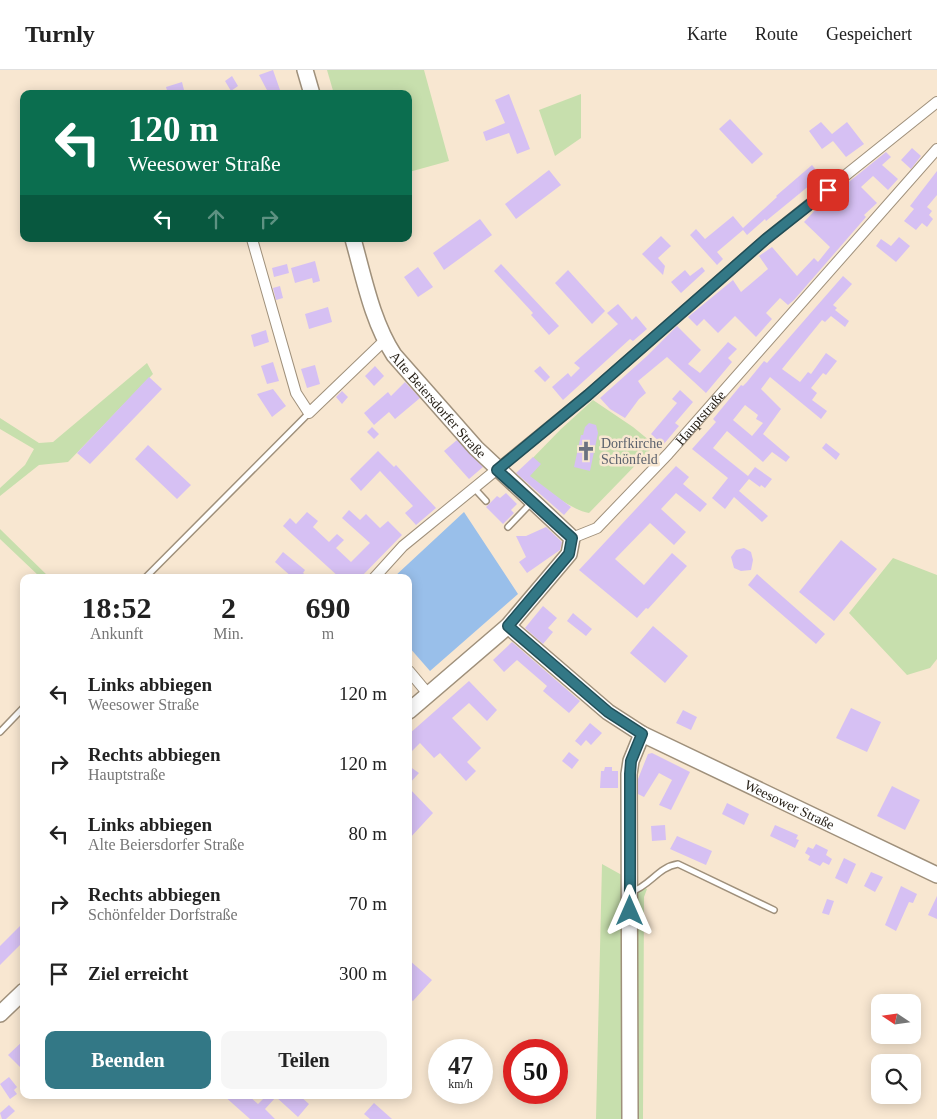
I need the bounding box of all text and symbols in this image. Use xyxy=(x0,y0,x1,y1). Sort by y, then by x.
text: Turnly xyxy=(25,21,95,47)
text: Karte xyxy=(687,24,727,44)
text: Route xyxy=(755,24,798,44)
text: Gespeichert xyxy=(826,24,912,44)
icon: left xyxy=(45,110,110,175)
text: 120 m xyxy=(128,110,218,149)
text: Weesower Straße xyxy=(128,151,281,176)
pin xyxy=(807,169,849,211)
icon: arrive xyxy=(814,176,842,204)
icon: left xyxy=(149,205,177,233)
icon: ahead xyxy=(202,205,230,233)
icon: right xyxy=(255,205,283,233)
street label: Alte Beiersdorfer Straße xyxy=(387,349,489,461)
street label: Hauptstraße xyxy=(672,387,728,448)
place label: Dorfkirche Schönfeld xyxy=(601,436,662,467)
church icon: Dorfkirche Schönfeld xyxy=(575,440,597,462)
text: 18:52 xyxy=(82,591,152,624)
text: 2 xyxy=(221,591,236,624)
text: 690 xyxy=(305,591,350,624)
text: Ankunft xyxy=(90,625,143,642)
text: Min. xyxy=(213,625,244,642)
text: m xyxy=(322,625,334,642)
text: Links abbiegen xyxy=(88,674,212,695)
icon: left xyxy=(45,680,73,708)
text: 120 m xyxy=(339,683,387,704)
text: Weesower Straße xyxy=(88,696,199,713)
text: Rechts abbiegen xyxy=(88,744,220,765)
icon: right xyxy=(45,750,73,778)
text: 120 m xyxy=(339,753,387,774)
text: Hauptstraße xyxy=(88,766,165,783)
street label: Weesower Straße xyxy=(742,777,837,832)
text: Links abbiegen xyxy=(88,814,212,835)
icon: left xyxy=(45,820,73,848)
text: 80 m xyxy=(348,823,387,844)
text: Alte Beiersdorfer Straße xyxy=(88,836,244,853)
text: Rechts abbiegen xyxy=(88,884,220,905)
position arrow xyxy=(603,884,655,936)
icon: right xyxy=(45,890,73,918)
text: 70 m xyxy=(348,893,387,914)
text: Schönfelder Dorfstraße xyxy=(88,906,238,923)
icon: arrive xyxy=(45,960,73,988)
text: Ziel erreicht xyxy=(88,963,188,984)
text: 300 m xyxy=(339,963,387,984)
north arrow xyxy=(871,994,921,1044)
map controls xyxy=(871,994,921,1104)
button: Beenden xyxy=(45,1031,211,1089)
button: Teilen xyxy=(221,1031,387,1089)
speed limit sign: 50 xyxy=(503,1039,568,1104)
text: 47 xyxy=(448,1052,473,1079)
button: search xyxy=(871,1054,921,1104)
text: km/h xyxy=(448,1077,473,1091)

